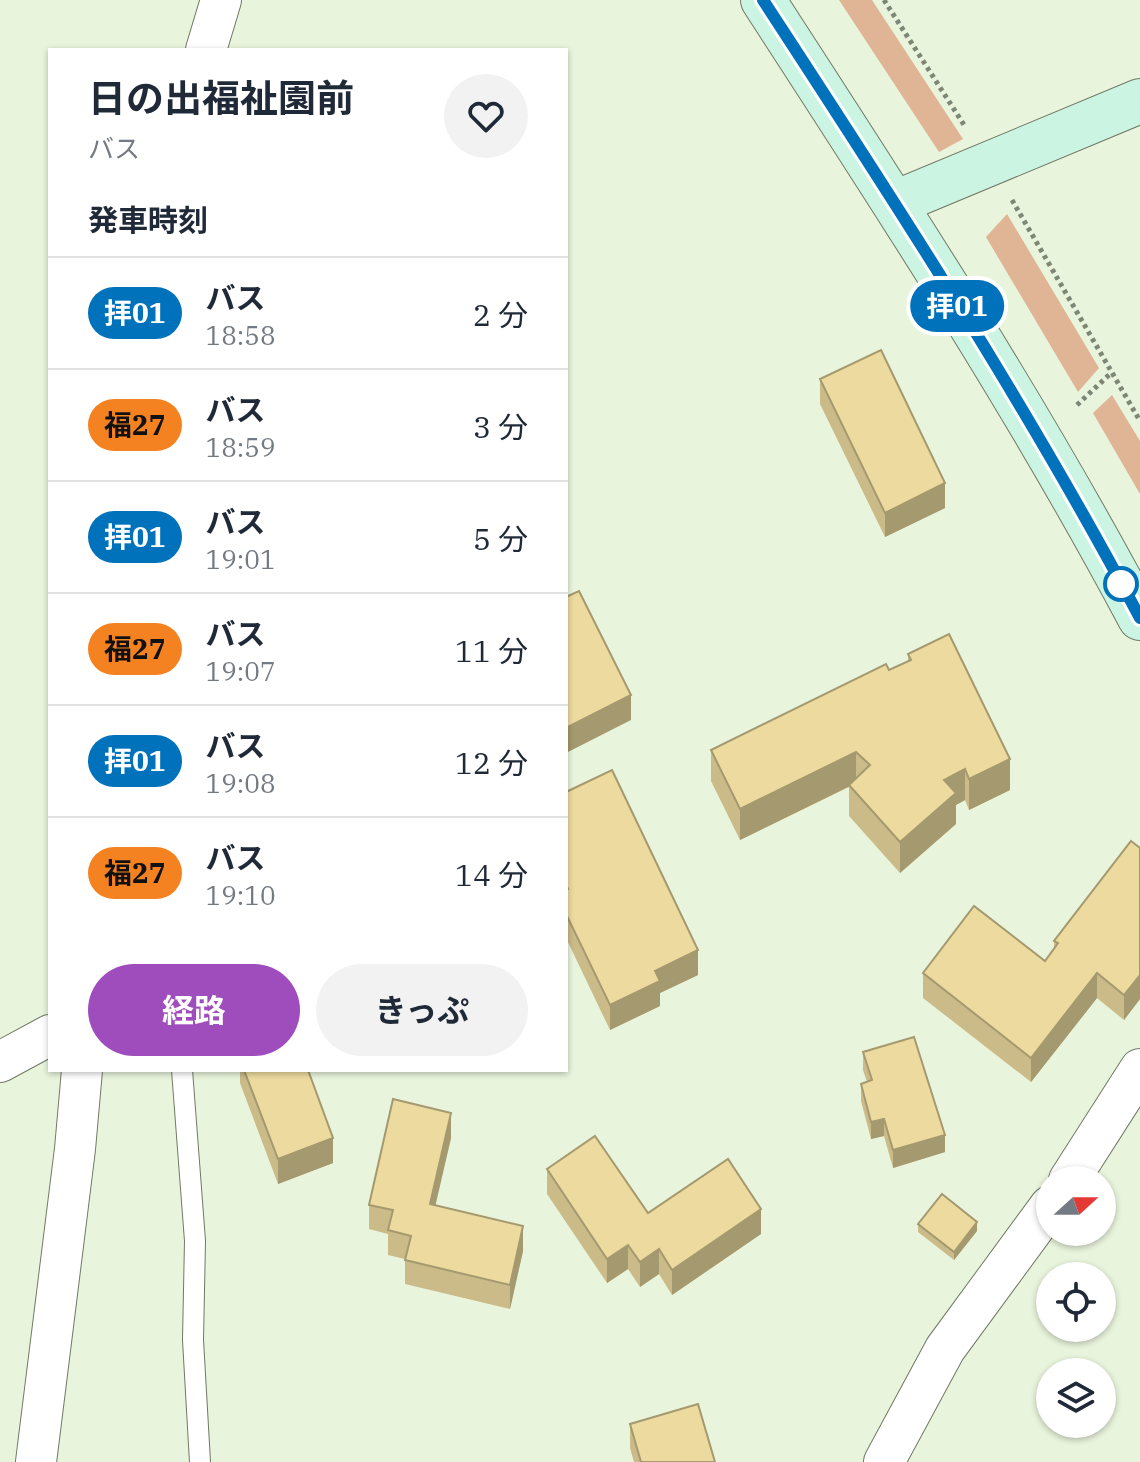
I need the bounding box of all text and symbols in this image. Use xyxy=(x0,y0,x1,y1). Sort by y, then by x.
text: 日の出福祉園前 xyxy=(88,73,354,122)
button: heart xyxy=(444,74,528,158)
text: バス xyxy=(88,131,140,165)
text: 発車時刻 xyxy=(88,200,208,239)
text: バス xyxy=(206,278,266,317)
line badge: 拝01 xyxy=(911,280,1003,332)
text: 拝01 xyxy=(926,287,988,324)
text: 拝01 xyxy=(104,294,166,331)
text: 2 分 xyxy=(473,295,528,334)
text: 18:58 xyxy=(206,318,276,352)
text: バス xyxy=(206,390,266,429)
text: 福27 xyxy=(104,406,166,443)
text: 3 分 xyxy=(473,407,528,446)
text: 18:59 xyxy=(206,430,276,464)
text: バス xyxy=(206,502,266,541)
text: 拝01 xyxy=(104,518,166,555)
text: 5 分 xyxy=(473,519,528,558)
text: 19:01 xyxy=(206,542,276,576)
unlabelled marker xyxy=(1104,567,1138,601)
text: バス xyxy=(206,614,266,653)
text: 福27 xyxy=(104,630,166,667)
text: 11 分 xyxy=(455,631,528,670)
text: 19:07 xyxy=(206,654,276,688)
text: バス xyxy=(206,726,266,765)
text: 拝01 xyxy=(104,742,166,779)
text: 12 分 xyxy=(455,743,528,782)
text: 19:08 xyxy=(206,766,276,800)
text: バス xyxy=(206,838,266,877)
text: 福27 xyxy=(104,854,166,891)
text: 14 分 xyxy=(455,855,528,894)
text: 19:10 xyxy=(206,878,276,912)
button: 経路 xyxy=(88,964,300,1056)
button: きっぷ xyxy=(316,964,528,1056)
north arrow xyxy=(1036,1166,1116,1246)
map controls xyxy=(1036,1166,1116,1438)
button: locate xyxy=(1036,1262,1116,1342)
button: layers xyxy=(1036,1358,1116,1438)

